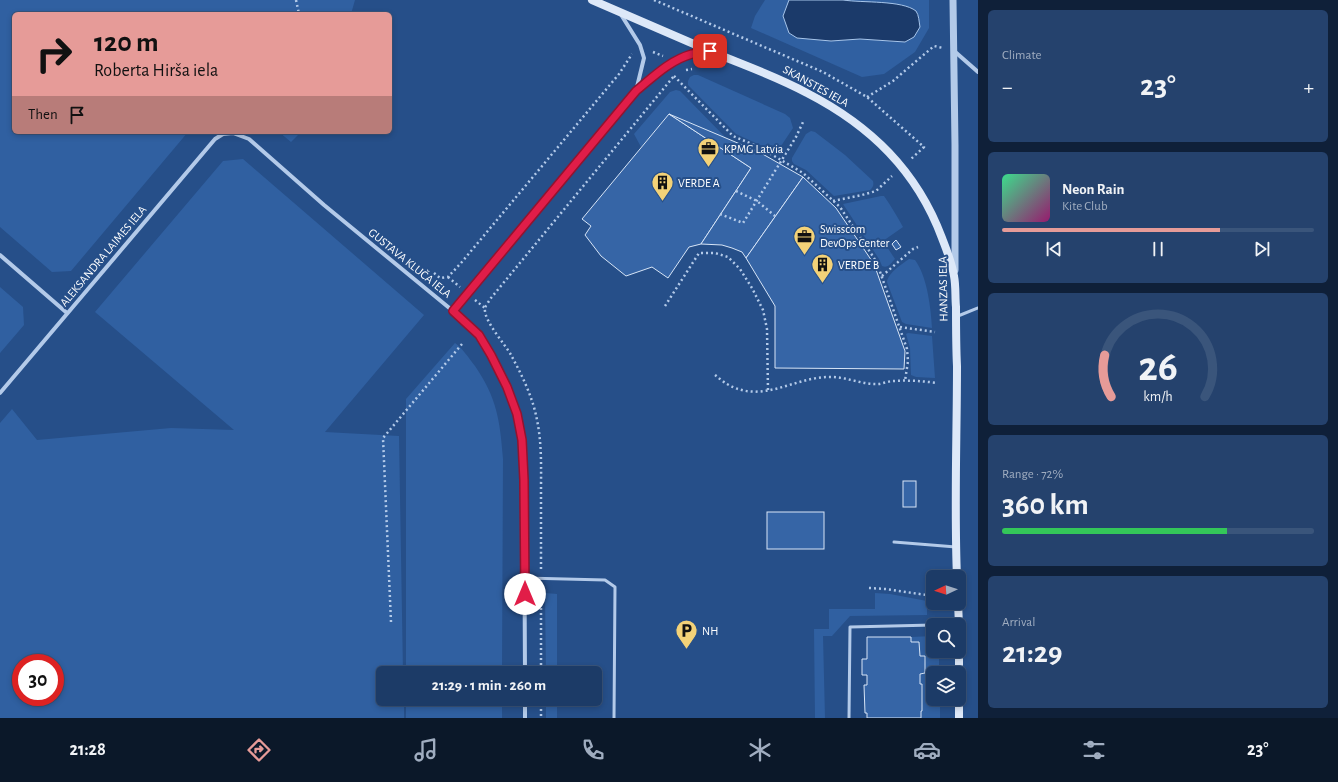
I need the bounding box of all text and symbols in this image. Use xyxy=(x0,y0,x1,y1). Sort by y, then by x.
icon: right xyxy=(28,28,80,80)
text: 120 m xyxy=(94,29,159,57)
pin xyxy=(693,34,727,68)
icon: arrive xyxy=(699,40,721,62)
text: Climate xyxy=(1002,49,1041,62)
text: Roberta Hirša iela xyxy=(94,62,218,80)
street label: SKANSTES IELA xyxy=(781,63,851,109)
text: 23° xyxy=(1140,71,1176,101)
text: − xyxy=(1002,76,1013,98)
text: + xyxy=(1303,76,1314,98)
icon: arrive xyxy=(66,104,88,126)
text: Then xyxy=(28,107,58,122)
office icon: KPMG Latvia xyxy=(696,136,722,169)
place label: KPMG Latvia xyxy=(724,143,784,155)
building icon: VERDE A xyxy=(649,170,675,203)
place label: VERDE A xyxy=(678,177,720,189)
text: Neon Rain xyxy=(1062,182,1124,197)
text: Kite Club xyxy=(1062,200,1108,213)
street label: ALEKSANDRA LAIMES IELA xyxy=(57,203,149,309)
office icon: Swisscom DevOps Center xyxy=(792,223,818,256)
place label: Swisscom DevOps Center xyxy=(820,223,889,249)
street label: GUSTAVA KLUČA IELA xyxy=(366,225,454,300)
icon: previous xyxy=(1043,238,1065,260)
icon: pause xyxy=(1147,238,1169,260)
icon: next xyxy=(1251,238,1273,260)
building icon: VERDE B xyxy=(809,252,835,285)
street label: HANZAS IELA xyxy=(936,256,950,322)
place label: VERDE B xyxy=(838,259,879,271)
text: 26 xyxy=(1138,347,1178,388)
text: km/h xyxy=(1143,390,1173,404)
text: Range · 72% xyxy=(1002,468,1063,481)
text: 360 km xyxy=(1002,490,1089,520)
north arrow xyxy=(926,570,966,610)
map controls xyxy=(926,570,966,706)
position arrow xyxy=(504,573,546,615)
text: Arrival xyxy=(1002,616,1035,629)
parking icon: NH xyxy=(673,618,699,651)
button: search xyxy=(926,618,966,658)
place label: NH xyxy=(702,625,718,637)
text: 21:29 xyxy=(1002,638,1062,668)
speed limit sign: 30 xyxy=(12,654,64,706)
button: layers xyxy=(926,666,966,706)
text: 21:29 · 1 min · 260 m xyxy=(432,678,546,693)
icon: directions xyxy=(245,736,273,764)
icon: music xyxy=(412,736,440,764)
icon: phone xyxy=(579,736,607,764)
icon: climate xyxy=(746,736,774,764)
icon: car xyxy=(913,736,941,764)
icon: filters xyxy=(1080,736,1108,764)
text: 21:28 xyxy=(70,741,106,759)
text: 23° xyxy=(1247,741,1268,759)

